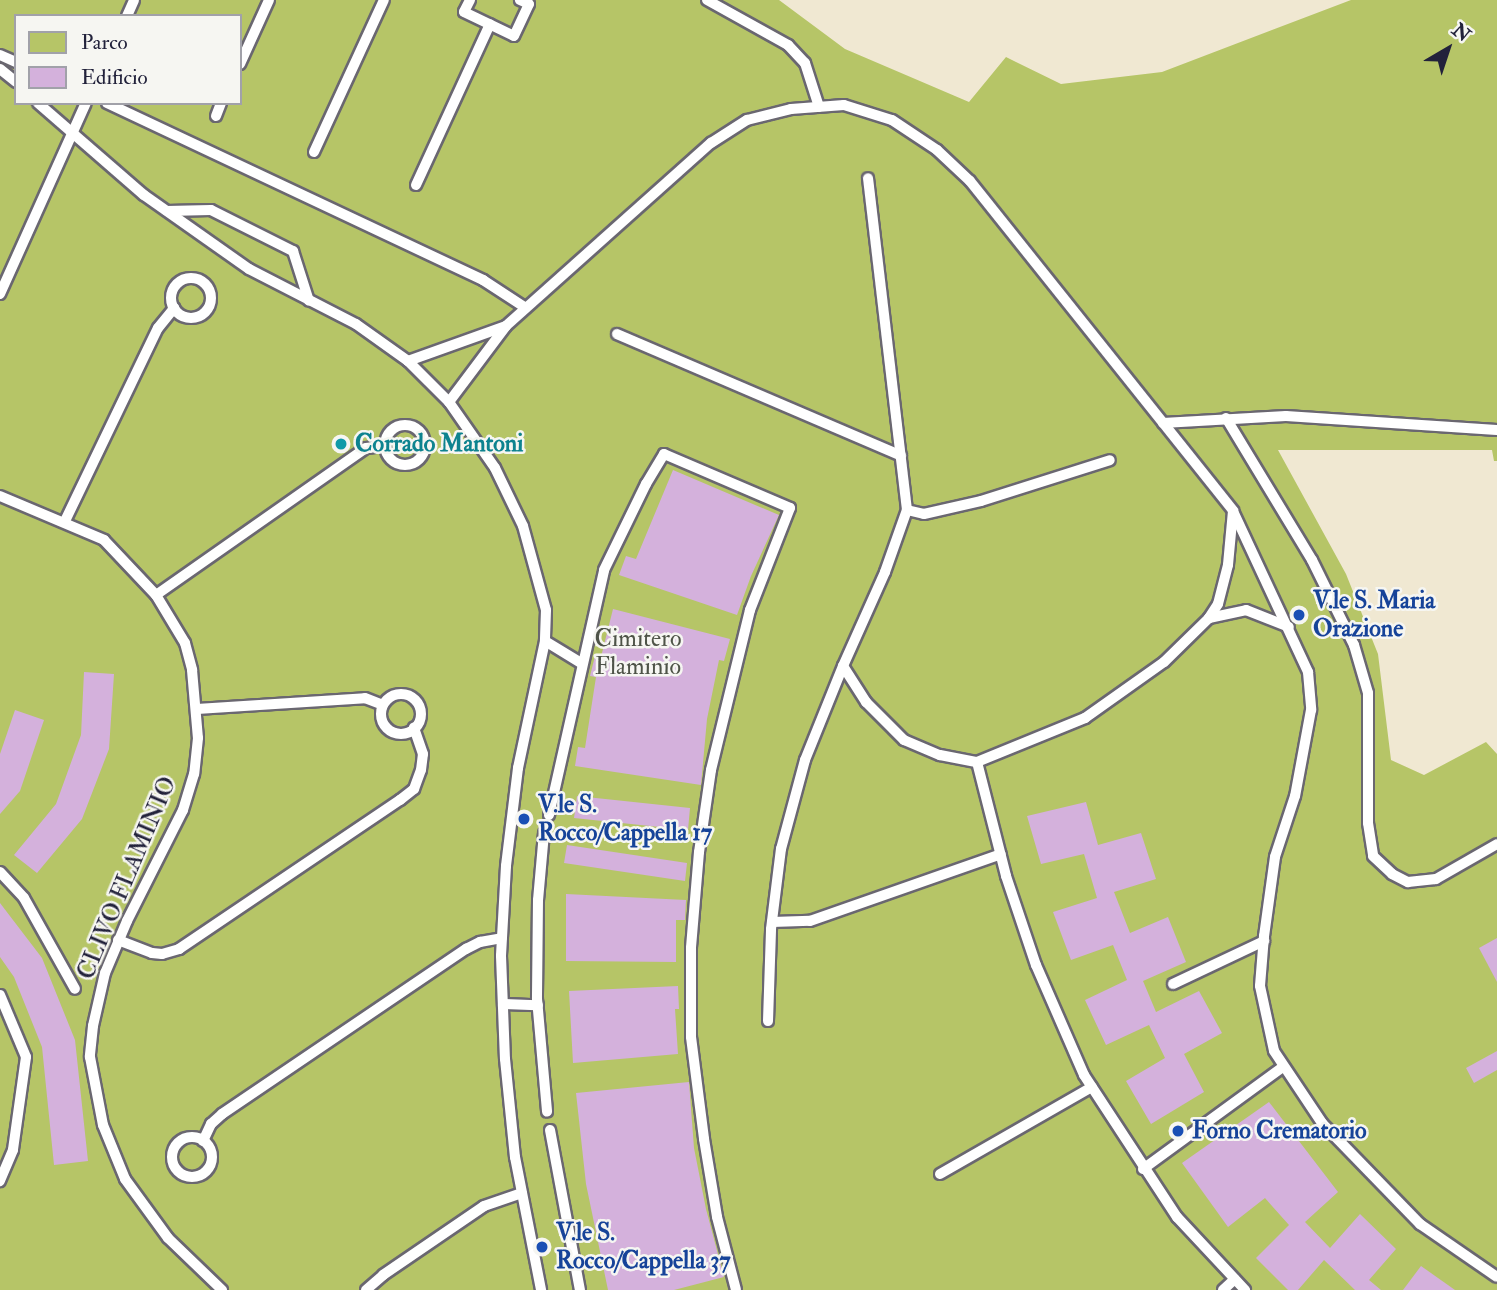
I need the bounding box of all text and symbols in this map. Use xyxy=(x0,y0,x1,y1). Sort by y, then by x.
legend xyxy=(14,14,242,105)
north arrow xyxy=(1413,14,1483,84)
text: N xyxy=(1447,18,1475,47)
text: Parco xyxy=(81,29,128,56)
text: Edificio xyxy=(81,64,148,91)
place label: Corrado Mantoni xyxy=(355,430,523,458)
marker: Corrado Mantoni xyxy=(333,436,349,452)
place label: V.le S. Maria Orazione xyxy=(1313,587,1435,643)
marker: V.le S. Maria Orazione xyxy=(1291,607,1307,623)
park label: Cimitero Flaminio xyxy=(595,625,681,681)
street label: CLIVO FLAMINIO xyxy=(71,772,183,984)
place label: V.le S. Rocco/Cappella 17 xyxy=(538,791,712,847)
marker: V.le S. Rocco/Cappella 17 xyxy=(516,811,532,827)
place label: Forno Crematorio xyxy=(1192,1117,1367,1145)
marker: Forno Crematorio xyxy=(1170,1123,1186,1139)
place label: V.le S. Rocco/Cappella 37 xyxy=(556,1219,731,1275)
marker: V.le S. Rocco/Cappella 37 xyxy=(534,1239,550,1255)

